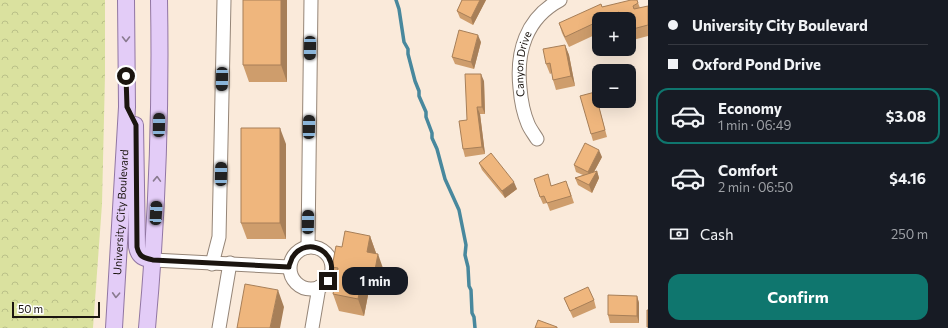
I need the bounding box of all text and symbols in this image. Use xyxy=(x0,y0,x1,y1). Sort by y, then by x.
map controls xyxy=(592,12,636,108)
button: + xyxy=(592,12,636,56)
text: University City Boulevard xyxy=(692,16,868,34)
street label: Canyon Drive xyxy=(512,28,534,98)
one-way arrow xyxy=(122,36,130,42)
car xyxy=(304,36,316,60)
text: Oxford Pond Drive xyxy=(692,55,821,73)
button: − xyxy=(592,64,636,108)
route start xyxy=(117,67,135,85)
car xyxy=(216,67,228,91)
icon: car xyxy=(670,98,706,134)
text: Economy xyxy=(718,99,782,117)
text: $3.08 xyxy=(886,107,926,125)
car xyxy=(153,113,165,137)
car xyxy=(303,115,315,139)
text: 1 min · 06:49 xyxy=(718,117,791,133)
street label: University City Boulevard xyxy=(110,149,130,275)
icon: car xyxy=(670,160,706,196)
text: Comfort xyxy=(718,161,778,179)
car xyxy=(215,162,227,186)
text: $4.16 xyxy=(889,169,926,187)
one-way arrow xyxy=(153,176,162,182)
text: 2 min · 06:50 xyxy=(718,179,793,195)
car xyxy=(149,201,163,225)
car xyxy=(302,210,314,234)
icon: cash xyxy=(668,223,690,245)
text: Cash xyxy=(700,225,734,243)
text: 250 m xyxy=(891,226,928,242)
callout: 1 min xyxy=(342,267,408,295)
route end xyxy=(319,272,337,290)
text: 1 min xyxy=(360,273,390,289)
button: Confirm xyxy=(668,274,928,320)
one-way arrow xyxy=(112,292,120,298)
scale bar xyxy=(12,300,100,319)
text: 50 m xyxy=(18,302,43,315)

